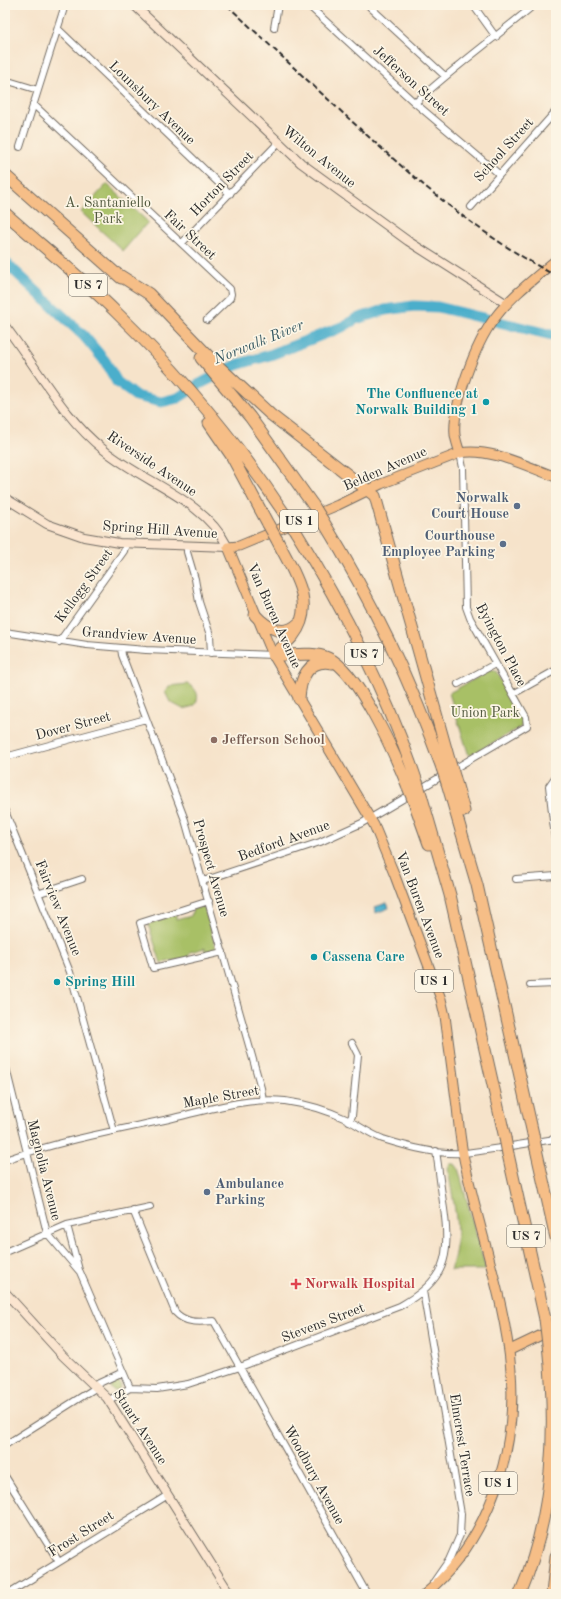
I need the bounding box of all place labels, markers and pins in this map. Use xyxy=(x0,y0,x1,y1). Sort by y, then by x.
place label: The Confluence at Norwalk Building 1 xyxy=(355,387,478,417)
marker: The Confluence at Norwalk Building 1 xyxy=(481,397,491,407)
place label: Norwalk Court House xyxy=(431,491,509,521)
marker: Norwalk Court House xyxy=(512,501,522,511)
place label: Courthouse Employee Parking xyxy=(381,529,495,559)
marker: Courthouse Employee Parking xyxy=(498,539,508,549)
place label: Jefferson School xyxy=(222,733,325,747)
marker: Jefferson School xyxy=(209,735,219,745)
place label: Cassena Care xyxy=(322,950,405,964)
marker: Cassena Care xyxy=(309,952,319,962)
place label: Spring Hill xyxy=(65,975,135,989)
marker: Spring Hill xyxy=(52,977,62,987)
place label: Ambulance Parking xyxy=(215,1177,284,1207)
marker: Ambulance Parking xyxy=(202,1187,212,1197)
place label: Norwalk Hospital xyxy=(305,1277,415,1291)
marker: Norwalk Hospital xyxy=(290,1278,302,1290)

